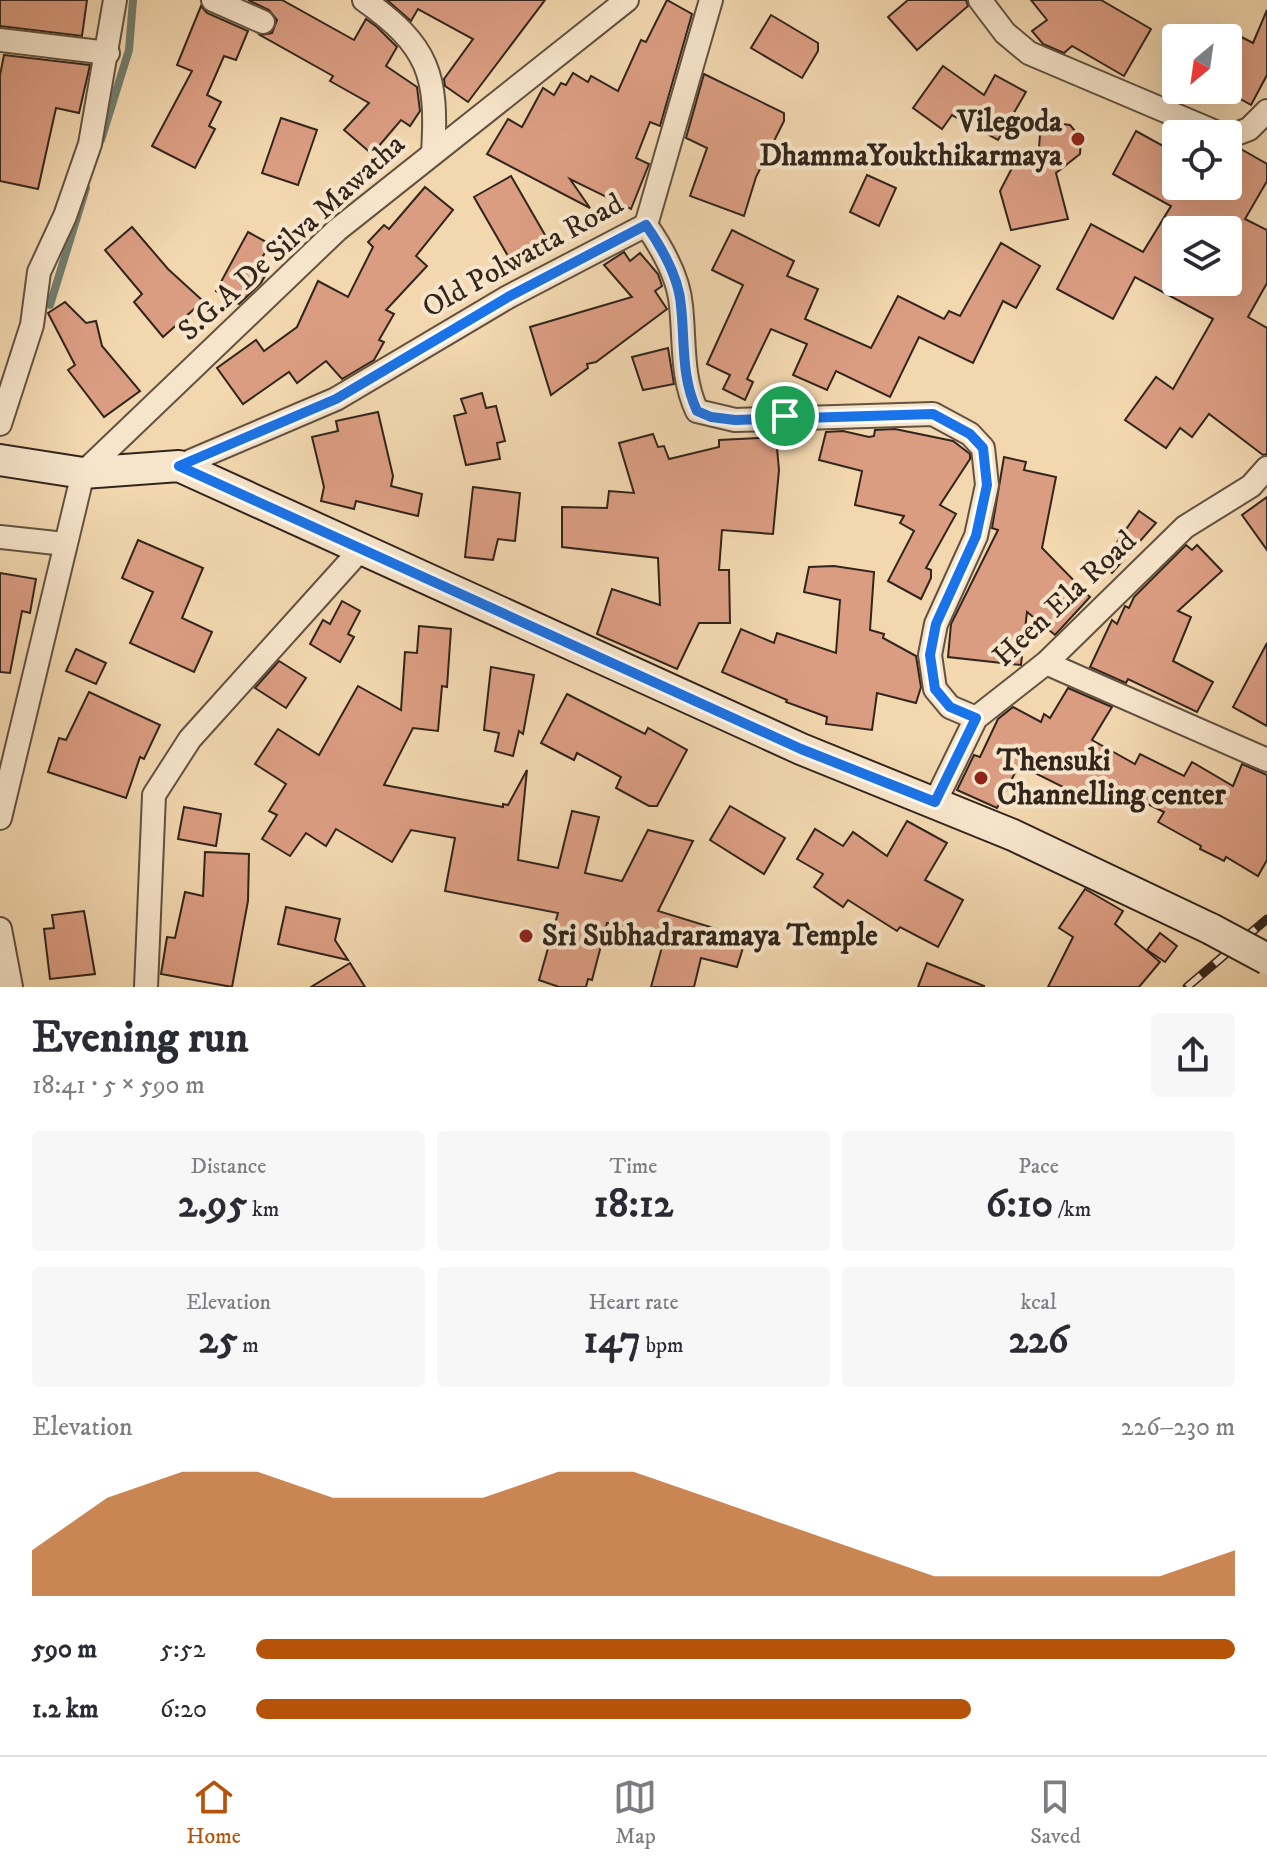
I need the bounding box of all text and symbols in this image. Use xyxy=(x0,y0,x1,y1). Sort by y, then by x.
north arrow xyxy=(1162,24,1242,104)
map controls xyxy=(1162,24,1242,296)
place label: Vilegoda DhammaYoukthikarmaya xyxy=(759,104,1063,175)
button: locate xyxy=(1162,120,1242,200)
street label: S.G.A De Silva Mawatha xyxy=(171,126,413,350)
marker: Vilegoda DhammaYoukthikarmaya xyxy=(1069,130,1087,148)
street label: Old Polwatta Road xyxy=(416,186,630,326)
button: layers xyxy=(1162,216,1242,296)
pin xyxy=(751,382,819,450)
icon: arrive xyxy=(763,394,807,438)
street label: Heen Ela Road xyxy=(985,523,1145,675)
place label: Thensuki Channelling center xyxy=(996,743,1226,814)
marker: Thensuki Channelling center xyxy=(972,769,990,787)
place label: Sri Subhadraramaya Temple xyxy=(542,918,878,955)
marker: Sri Subhadraramaya Temple xyxy=(517,927,535,945)
text: Evening run xyxy=(32,1011,249,1066)
button: share xyxy=(1151,1013,1235,1097)
text: 18:41 · 5 × 590 m xyxy=(32,1069,205,1102)
text: Distance xyxy=(191,1153,266,1180)
text: Time xyxy=(610,1153,657,1180)
text: Pace xyxy=(1018,1153,1059,1180)
text: 2.95 xyxy=(178,1180,247,1230)
text: 18:12 xyxy=(594,1180,673,1230)
text: 6:10 xyxy=(986,1180,1053,1230)
text: km xyxy=(247,1196,279,1223)
text: /km xyxy=(1053,1196,1091,1223)
text: Elevation xyxy=(186,1289,271,1316)
text: Heart rate xyxy=(588,1289,679,1316)
text: kcal xyxy=(1020,1289,1057,1316)
text: 25 xyxy=(198,1316,238,1366)
text: 147 xyxy=(583,1316,641,1366)
text: 226 xyxy=(1008,1316,1069,1366)
text: m xyxy=(238,1332,259,1359)
text: bpm xyxy=(641,1332,684,1359)
text: Elevation xyxy=(32,1411,133,1444)
text: 226–230 m xyxy=(1121,1411,1235,1444)
text: 590 m xyxy=(32,1633,97,1666)
text: 5:52 xyxy=(160,1633,205,1666)
text: 1.2 km xyxy=(32,1693,98,1726)
text: 6:20 xyxy=(160,1693,207,1726)
tab: Home xyxy=(186,1775,241,1850)
tab: Map xyxy=(613,1775,657,1850)
tab: Saved xyxy=(1030,1775,1081,1850)

